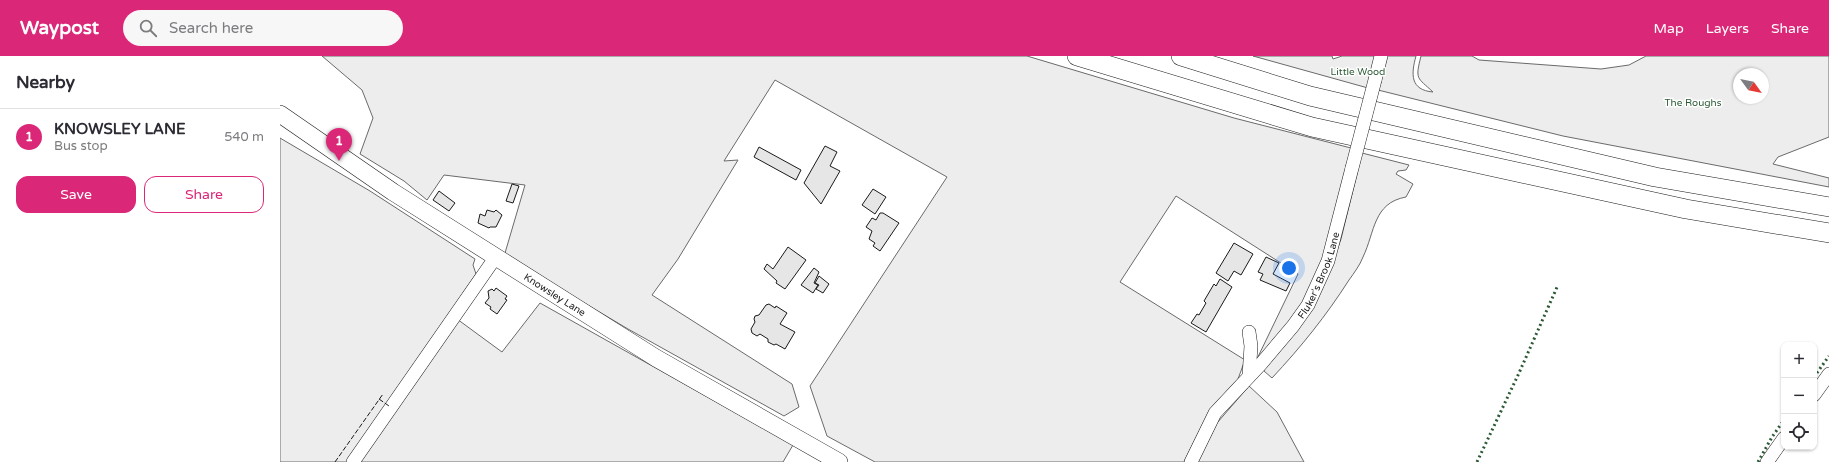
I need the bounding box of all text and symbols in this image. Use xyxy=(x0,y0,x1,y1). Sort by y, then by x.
search box xyxy=(123,10,403,46)
text: Waypost xyxy=(20,17,99,39)
icon: search xyxy=(137,17,159,39)
text: Search here xyxy=(169,19,253,37)
text: Map xyxy=(1654,20,1684,37)
text: Layers xyxy=(1706,20,1749,37)
text: Share xyxy=(1771,20,1809,37)
park label: Little Wood xyxy=(1331,66,1385,78)
north arrow xyxy=(1733,68,1769,104)
text: Nearby xyxy=(16,72,75,93)
park label: The Roughs xyxy=(1665,97,1722,109)
text: KNOWSLEY LANE xyxy=(54,120,186,138)
pin: 1 xyxy=(326,128,352,161)
text: 1 xyxy=(25,129,33,145)
text: 540 m xyxy=(224,129,264,145)
text: Bus stop xyxy=(54,138,108,154)
button: Save xyxy=(16,176,136,213)
button: Share xyxy=(144,176,264,213)
street label: Fluker's Brook Lane xyxy=(1295,230,1342,321)
your location xyxy=(1279,258,1299,278)
street label: Knowsley Lane xyxy=(521,271,588,319)
map controls xyxy=(1781,342,1817,450)
button: + xyxy=(1781,342,1817,378)
button: − xyxy=(1781,378,1817,414)
button: locate xyxy=(1781,414,1817,450)

